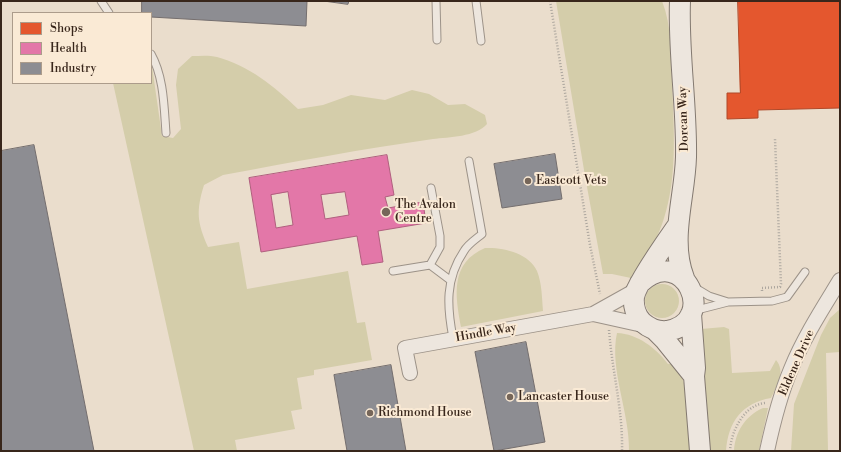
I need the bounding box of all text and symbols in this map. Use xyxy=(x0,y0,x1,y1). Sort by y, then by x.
legend xyxy=(12,12,152,84)
text: Shops xyxy=(50,21,83,36)
text: Health xyxy=(50,41,87,56)
text: Industry xyxy=(50,61,96,76)
street label: Dorcan Way xyxy=(676,86,692,152)
place label: Eastcott Vets xyxy=(536,174,607,188)
marker: Eastcott Vets xyxy=(523,176,533,186)
place label: The Avalon Centre xyxy=(395,198,456,226)
marker: The Avalon Centre xyxy=(380,206,392,218)
street label: Hindle Way xyxy=(454,321,518,345)
street label: Eldene Drive xyxy=(776,328,818,398)
place label: Lancaster House xyxy=(518,390,609,404)
marker: Lancaster House xyxy=(505,392,515,402)
place label: Richmond House xyxy=(378,406,472,420)
marker: Richmond House xyxy=(365,408,375,418)

